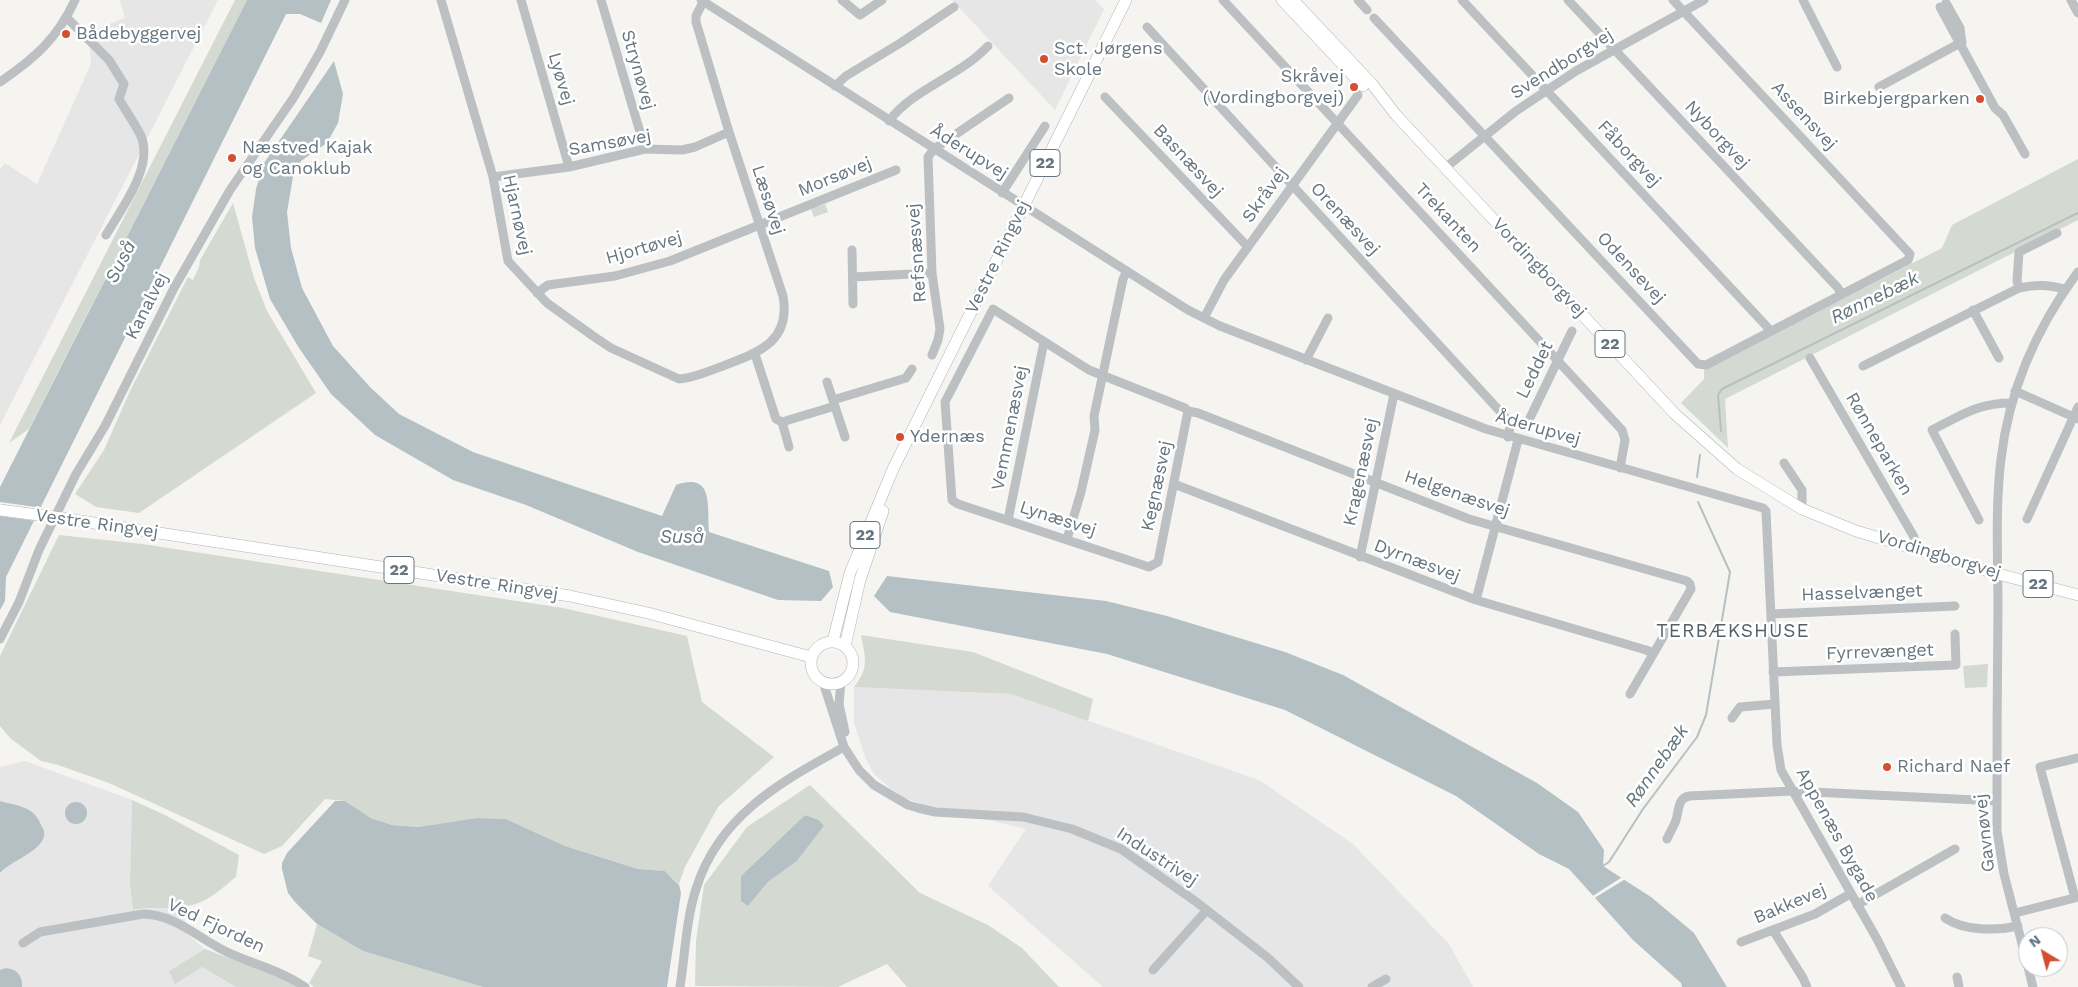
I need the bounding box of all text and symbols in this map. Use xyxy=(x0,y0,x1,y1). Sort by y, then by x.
place label: Bådebyggervej xyxy=(76,23,201,45)
street label: Svendborgvej xyxy=(1507,24,1617,104)
marker: Bådebyggervej xyxy=(60,28,72,40)
street label: Strynøvej xyxy=(616,28,660,112)
place label: Sct. Jørgens Skole xyxy=(1054,38,1162,80)
street label: Lyøvej xyxy=(543,50,579,108)
marker: Sct. Jørgens Skole xyxy=(1038,53,1050,65)
place label: Skråvej (Vordingborgvej) xyxy=(1203,66,1344,108)
street label: Assensvej xyxy=(1767,77,1841,155)
marker: Skråvej (Vordingborgvej) xyxy=(1348,81,1360,93)
place label: Birkebjergparken xyxy=(1823,88,1970,110)
marker: Birkebjergparken xyxy=(1974,93,1986,105)
street label: Nyborgvej xyxy=(1680,96,1754,174)
street label: Fåborgvej xyxy=(1593,116,1665,192)
street label: Åderupvej xyxy=(926,120,1012,184)
street label: Basnæsvej xyxy=(1149,120,1227,202)
street label: Samsøvej xyxy=(567,125,653,161)
place label: Næstved Kajak og Canoklub xyxy=(242,137,372,180)
road number: 22 xyxy=(1030,150,1060,177)
marker: Næstved Kajak og Canoklub xyxy=(226,152,238,164)
street label: Morsøvej xyxy=(795,152,875,202)
street label: Læsøvej xyxy=(747,163,789,237)
street label: Skråvej xyxy=(1238,163,1292,227)
street label: Hjarnøvej xyxy=(498,173,536,257)
street label: Orenæsvej xyxy=(1306,178,1384,260)
street label: Trekanten xyxy=(1410,179,1486,257)
street label: Vestre Ringvej xyxy=(961,197,1035,317)
street label: Refsnæsvej xyxy=(903,203,931,303)
street label: Vordingborgvej xyxy=(1487,214,1591,322)
street label: Hjortøvej xyxy=(603,227,685,269)
street label: Odensevej xyxy=(1592,228,1670,308)
water label: Suså xyxy=(101,237,141,287)
water label: Rønnebæk xyxy=(1827,267,1923,329)
street label: Kanalvej xyxy=(121,269,173,343)
road number: 22 xyxy=(1595,330,1625,358)
street label: Leddet xyxy=(1512,338,1558,402)
street label: Vemmenæsvej xyxy=(987,364,1033,492)
street label: Rønneparken xyxy=(1841,389,1917,499)
street label: Åderupvej xyxy=(1493,406,1583,450)
street label: Kragenæsvej xyxy=(1339,416,1383,528)
place label: Ydernæs xyxy=(910,426,985,448)
marker: Ydernæs xyxy=(894,431,906,443)
street label: Kegnæsvej xyxy=(1137,439,1177,533)
street label: Helgenæsvej xyxy=(1401,466,1513,522)
street label: Lynæsvej xyxy=(1017,496,1099,542)
street label: Vestre Ringvej xyxy=(34,505,160,543)
road number: 22 xyxy=(850,522,880,548)
water label: Suså xyxy=(660,526,704,548)
street label: Vordingborgvej xyxy=(1874,526,2004,584)
street label: Dyrnæsvej xyxy=(1371,535,1463,587)
road number: 22 xyxy=(384,556,414,584)
street label: Vestre Ringvej xyxy=(434,565,560,605)
road number: 22 xyxy=(2023,570,2053,598)
street label: Hasselvænget xyxy=(1801,580,1923,606)
district label: TERBÆKSHUSE xyxy=(1655,620,1811,642)
street label: Fyrrevænget xyxy=(1826,639,1934,665)
water label: Rønnebæk xyxy=(1620,720,1694,812)
place label: Richard Naef xyxy=(1897,756,2010,778)
marker: Richard Naef xyxy=(1881,761,1893,773)
street label: Appenæs Bygade xyxy=(1791,764,1883,906)
street label: Gavnøvej xyxy=(1970,793,2000,873)
street label: Industrivej xyxy=(1112,823,1202,891)
street label: Bakkevej xyxy=(1750,879,1830,929)
street label: Ved Fjorden xyxy=(164,894,268,958)
north arrow xyxy=(2018,927,2068,977)
text: N xyxy=(2026,931,2044,950)

